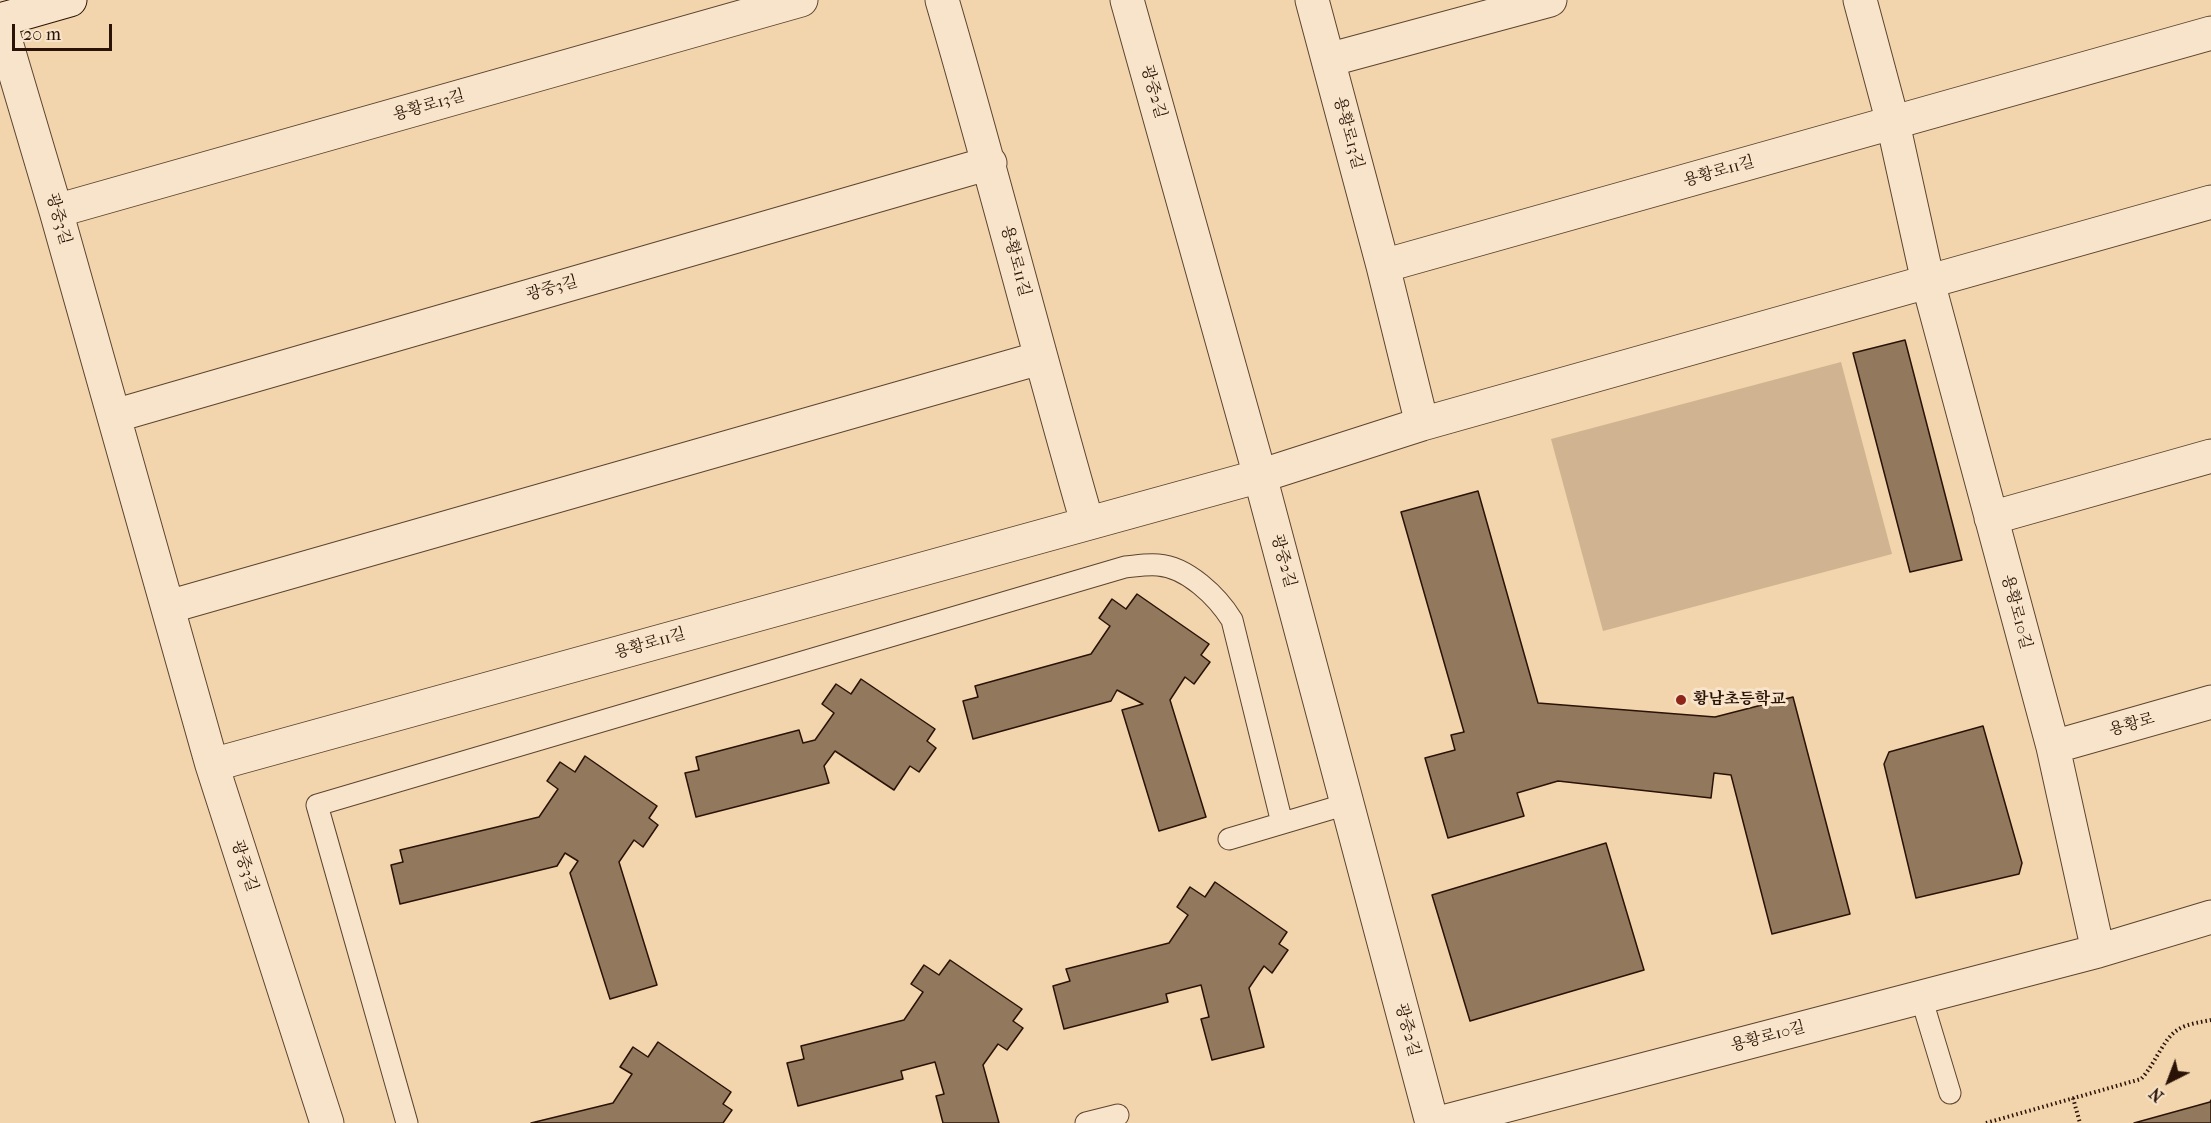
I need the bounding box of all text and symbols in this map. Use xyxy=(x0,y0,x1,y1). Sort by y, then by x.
scale bar xyxy=(15,12,116,50)
text: 20 m xyxy=(23,24,61,45)
street label: 광중2길 xyxy=(1136,63,1170,121)
street label: 용황로13길 xyxy=(391,87,467,125)
street label: 용황로13길 xyxy=(1329,95,1367,171)
street label: 용황로11길 xyxy=(1681,153,1757,191)
street label: 광중3길 xyxy=(41,191,75,247)
street label: 용황로11길 xyxy=(996,223,1034,299)
street label: 광중3길 xyxy=(524,272,580,306)
street label: 광중2길 xyxy=(1267,532,1299,590)
street label: 용황로10길 xyxy=(1997,573,2035,651)
street label: 용황로11길 xyxy=(612,625,688,663)
place label: 황남초등학교 xyxy=(1693,690,1786,710)
marker: 황남초등학교 xyxy=(1674,693,1688,707)
street label: 용황로 xyxy=(2107,709,2157,741)
street label: 광중3길 xyxy=(227,838,261,894)
street label: 광중2길 xyxy=(1391,1001,1423,1059)
street label: 용황로10길 xyxy=(1729,1018,1807,1056)
north arrow xyxy=(2139,1051,2199,1111)
text: N xyxy=(2146,1084,2167,1106)

